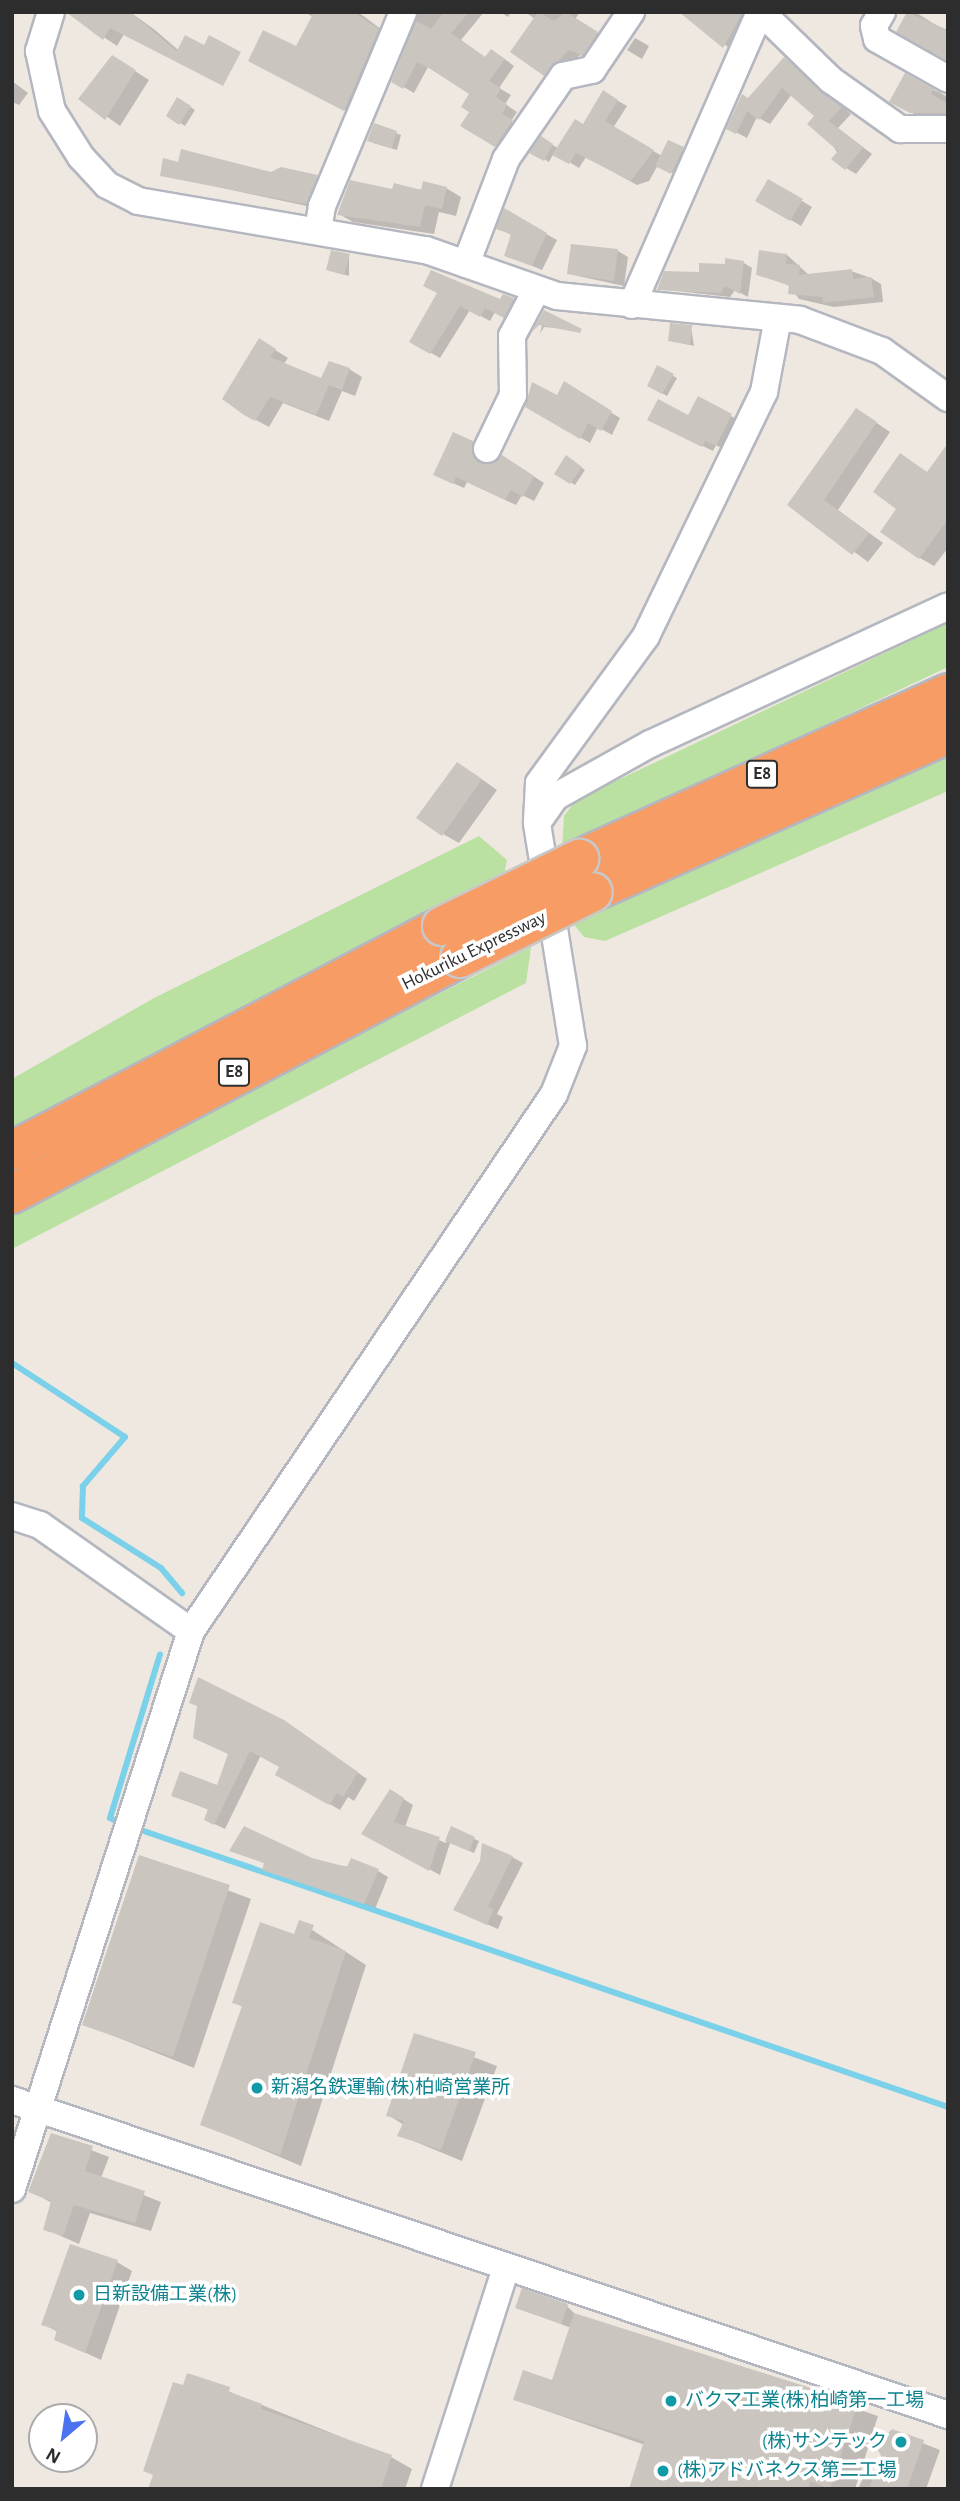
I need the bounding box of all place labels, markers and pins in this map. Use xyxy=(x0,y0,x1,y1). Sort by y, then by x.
place label: 新潟名鉄運輸(株)柏崎営業所 xyxy=(271,2077,510,2099)
marker: 新潟名鉄運輸(株)柏崎営業所 xyxy=(249,2080,265,2096)
place label: 日新設備工業(株) xyxy=(93,2284,237,2306)
marker: 日新設備工業(株) xyxy=(71,2287,87,2303)
place label: バクマ工業(株)柏崎第一工場 xyxy=(685,2390,924,2412)
marker: バクマ工業(株)柏崎第一工場 xyxy=(663,2393,679,2409)
place label: (株)サンテック xyxy=(762,2431,887,2453)
marker: (株)サンテック xyxy=(893,2434,909,2450)
place label: (株)アドバネクス第二工場 xyxy=(677,2460,897,2482)
marker: (株)アドバネクス第二工場 xyxy=(655,2463,671,2479)

